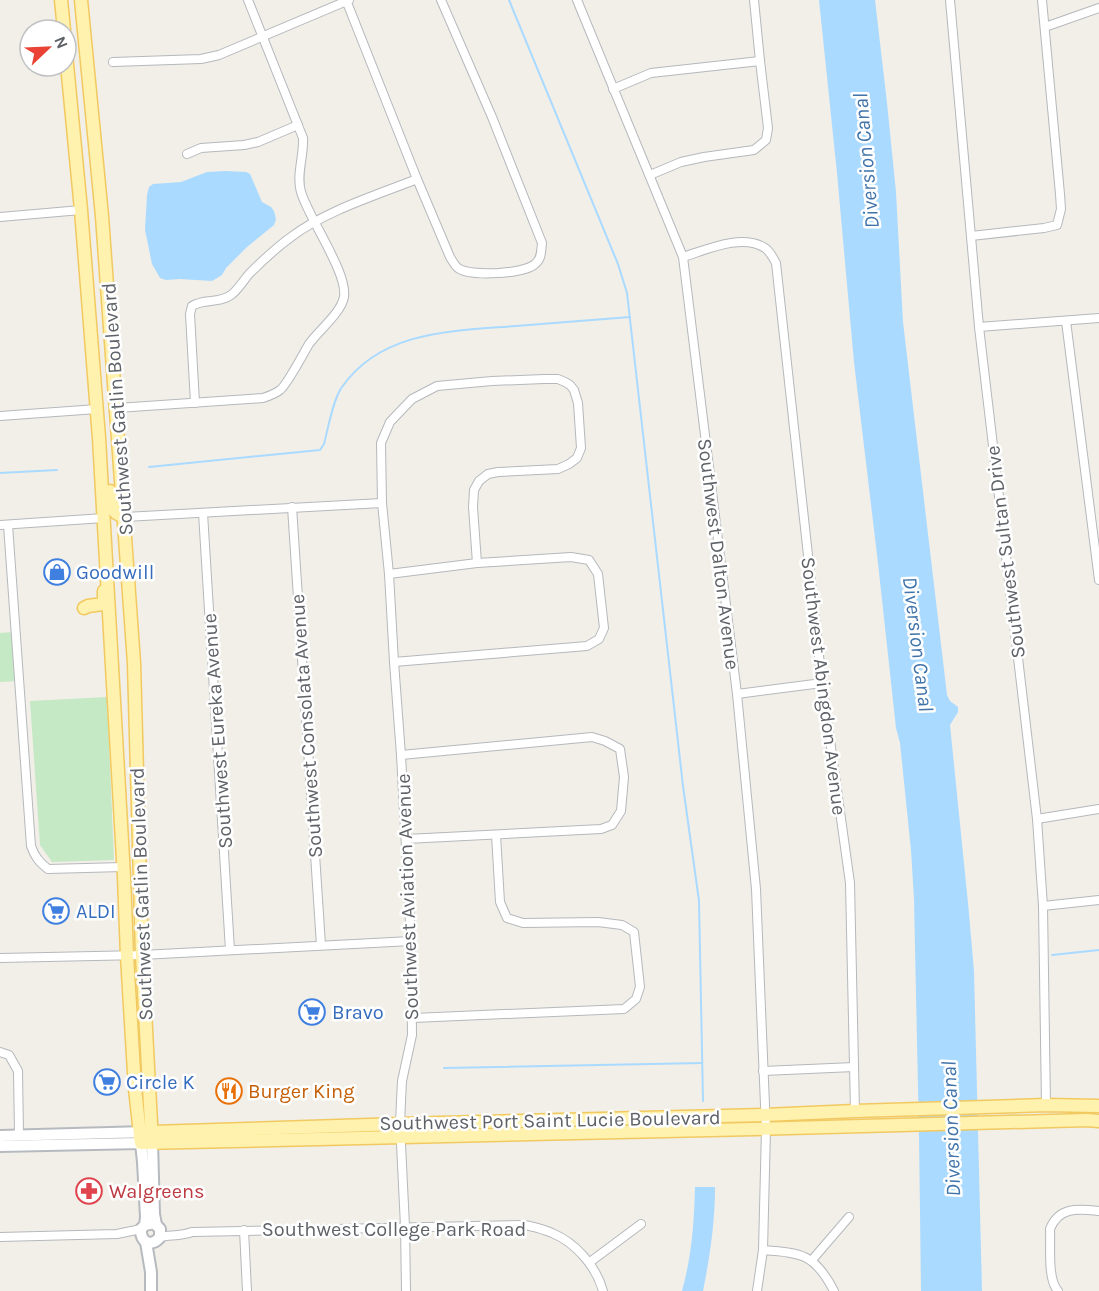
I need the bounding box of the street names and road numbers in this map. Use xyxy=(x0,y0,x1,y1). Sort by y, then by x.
street label: Southwest Gatlin Boulevard xyxy=(97,282,138,536)
street label: Southwest Dalton Avenue xyxy=(693,437,744,671)
street label: Southwest Sultan Drive xyxy=(981,444,1030,660)
street label: Southwest Abingdon Avenue xyxy=(796,555,851,817)
street label: Southwest Consolata Avenue xyxy=(286,593,327,859)
street label: Southwest Eureka Avenue xyxy=(198,612,237,849)
street label: Southwest Gatlin Boulevard xyxy=(126,767,157,1021)
street label: Southwest Aviation Avenue xyxy=(392,773,423,1021)
street label: Southwest Port Saint Lucie Boulevard xyxy=(379,1106,721,1135)
street label: Southwest College Park Road xyxy=(262,1218,526,1241)

